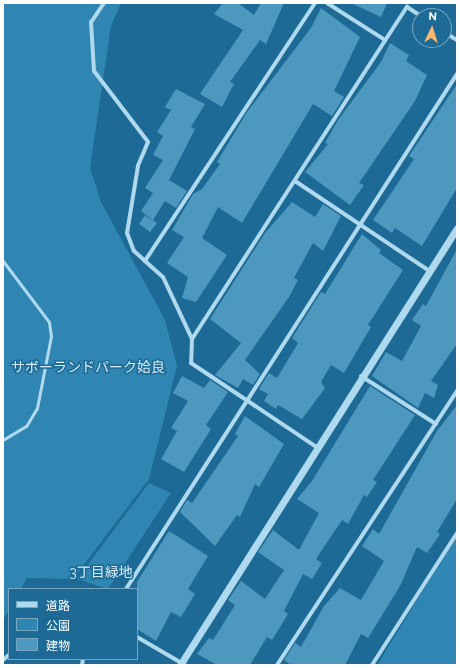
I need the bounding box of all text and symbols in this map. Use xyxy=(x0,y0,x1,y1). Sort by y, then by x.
north arrow xyxy=(412,8,452,48)
text: N xyxy=(428,10,437,23)
park label: サボーランドパーク姶良 xyxy=(11,359,165,375)
park label: 3丁目緑地 xyxy=(69,564,133,580)
legend xyxy=(8,588,138,660)
text: 道路 xyxy=(46,599,70,613)
text: 公園 xyxy=(46,619,70,633)
text: 建物 xyxy=(46,639,70,653)

